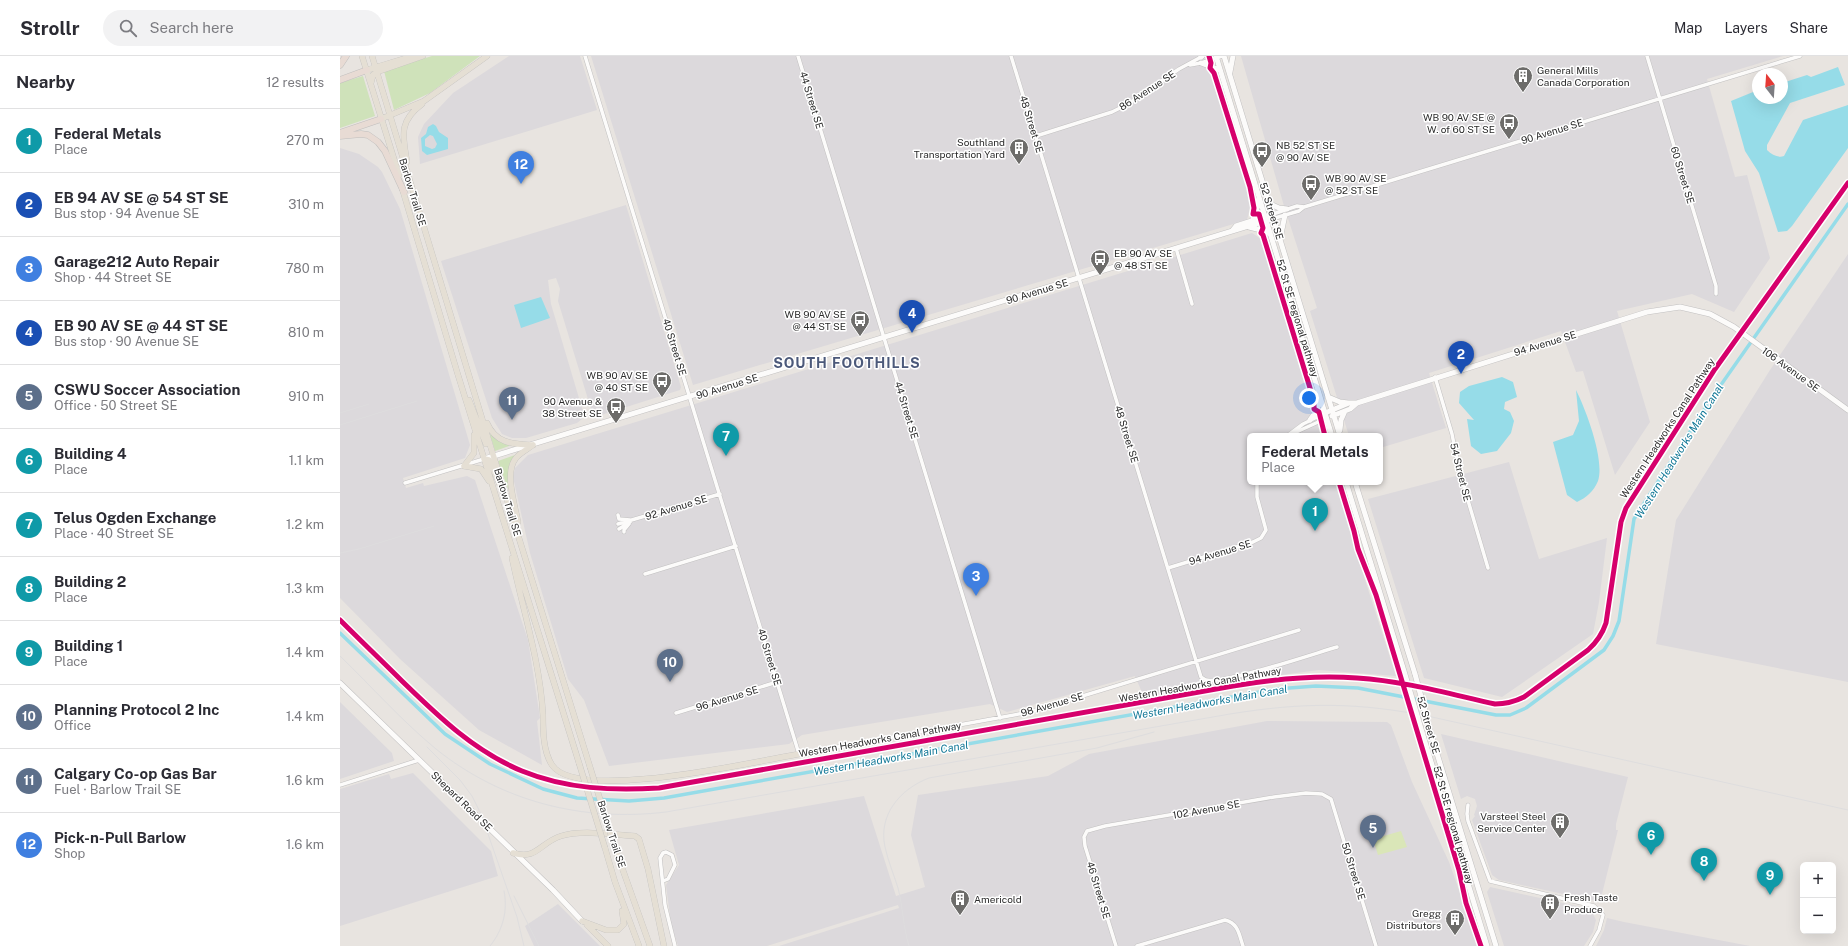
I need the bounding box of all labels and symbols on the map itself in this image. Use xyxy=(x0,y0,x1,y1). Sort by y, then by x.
place label: General Mills Canada Corporation xyxy=(1537,64,1630,88)
building icon: General Mills Canada Corporation xyxy=(1512,65,1534,93)
street label: 86 Avenue SE xyxy=(1117,67,1177,113)
north arrow xyxy=(1752,68,1788,104)
street label: 44 Street SE xyxy=(798,70,826,130)
street label: 48 Street SE xyxy=(1018,94,1046,154)
place label: WB 90 AV SE @ W. of 60 ST SE xyxy=(1423,111,1495,135)
bus stop icon: WB 90 AV SE @ W. of 60 ST SE xyxy=(1498,112,1520,140)
street label: 90 Avenue SE xyxy=(1519,116,1585,146)
place label: Southland Transportation Yard xyxy=(914,136,1005,160)
building icon: Southland Transportation Yard xyxy=(1008,137,1030,165)
place label: NB 52 ST SE @ 90 AV SE xyxy=(1276,139,1335,163)
bus stop icon: NB 52 ST SE @ 90 AV SE xyxy=(1251,140,1273,168)
street label: 60 Street SE xyxy=(1669,145,1697,205)
pin: 12 xyxy=(508,151,534,184)
street label: Barlow Trail SE xyxy=(397,157,429,227)
place label: WB 90 AV SE @ 52 ST SE xyxy=(1325,172,1386,196)
bus stop icon: WB 90 AV SE @ 52 ST SE xyxy=(1300,173,1322,201)
street label: 52 Street SE xyxy=(1258,181,1286,241)
place label: EB 90 AV SE @ 48 ST SE xyxy=(1114,247,1172,271)
bus stop icon: EB 90 AV SE @ 48 ST SE xyxy=(1089,248,1111,276)
street label: 52 St SE regional pathway xyxy=(1274,258,1322,379)
street label: 90 Avenue SE xyxy=(1004,276,1070,306)
pin: 4 xyxy=(899,300,925,333)
place label: WB 90 AV SE @ 44 ST SE xyxy=(785,308,846,332)
bus stop icon: WB 90 AV SE @ 44 ST SE xyxy=(849,309,871,337)
street label: 40 Street SE xyxy=(661,317,689,377)
street label: 94 Avenue SE xyxy=(1512,328,1578,358)
pin: 2 xyxy=(1448,341,1474,374)
street label: 106 Avenue SE xyxy=(1760,344,1822,394)
district label: SOUTH FOOTHILLS xyxy=(773,355,921,371)
street label: Western Headworks Canal Pathway xyxy=(1617,355,1717,500)
place label: WB 90 AV SE @ 40 ST SE xyxy=(587,369,648,393)
bus stop icon: WB 90 AV SE @ 40 ST SE xyxy=(651,370,673,398)
street label: 90 Avenue SE xyxy=(694,371,760,401)
street label: 44 Street SE xyxy=(893,380,921,440)
water label: Western Headworks Main Canal xyxy=(1632,381,1726,521)
pin: 11 xyxy=(499,387,525,420)
your location xyxy=(1299,388,1319,408)
place label: 90 Avenue & 38 Street SE xyxy=(542,395,602,419)
bus stop icon: 90 Avenue & 38 Street SE xyxy=(605,396,627,424)
street label: 48 Street SE xyxy=(1113,404,1141,464)
pin: 7 xyxy=(713,423,739,456)
street label: 54 Street SE xyxy=(1448,442,1474,502)
street label: Barlow Trail SE xyxy=(492,467,524,537)
street label: 92 Avenue SE xyxy=(644,492,708,522)
pin: 1 xyxy=(1302,498,1328,531)
street label: 94 Avenue SE xyxy=(1187,537,1253,567)
pin: 3 xyxy=(963,563,989,596)
street label: 40 Street SE xyxy=(756,627,784,687)
pin: 10 xyxy=(657,649,683,682)
street label: Western Headworks Canal Pathway xyxy=(1118,664,1283,704)
water label: Western Headworks Main Canal xyxy=(1132,682,1288,722)
street label: 96 Avenue SE xyxy=(694,683,760,713)
street label: 98 Avenue SE xyxy=(1019,689,1085,719)
street label: 52 Street SE xyxy=(1415,695,1443,755)
street label: Western Headworks Canal Pathway xyxy=(798,719,963,759)
water label: Western Headworks Main Canal xyxy=(813,738,969,778)
street label: 52 St SE regional pathway xyxy=(1431,764,1477,886)
street label: Shepard Road SE xyxy=(429,769,495,833)
street label: 102 Avenue SE xyxy=(1171,797,1241,821)
street label: Barlow Trail SE xyxy=(595,799,629,869)
place label: Varsteel Steel Service Center xyxy=(1477,810,1546,834)
building icon: Varsteel Steel Service Center xyxy=(1549,811,1571,839)
pin: 5 xyxy=(1360,815,1386,848)
pin: 6 xyxy=(1638,822,1664,855)
street label: 50 Street SE xyxy=(1340,841,1368,901)
pin: 8 xyxy=(1691,848,1717,881)
street label: 46 Street SE xyxy=(1085,860,1113,920)
pin: 9 xyxy=(1757,862,1783,895)
building icon: Americold xyxy=(949,888,971,916)
place label: Fresh Taste Produce xyxy=(1564,891,1618,915)
building icon: Fresh Taste Produce xyxy=(1539,892,1561,920)
place label: Americold xyxy=(974,893,1022,905)
place label: Gregg Distributors xyxy=(1386,907,1441,931)
building icon: Gregg Distributors xyxy=(1444,908,1466,936)

